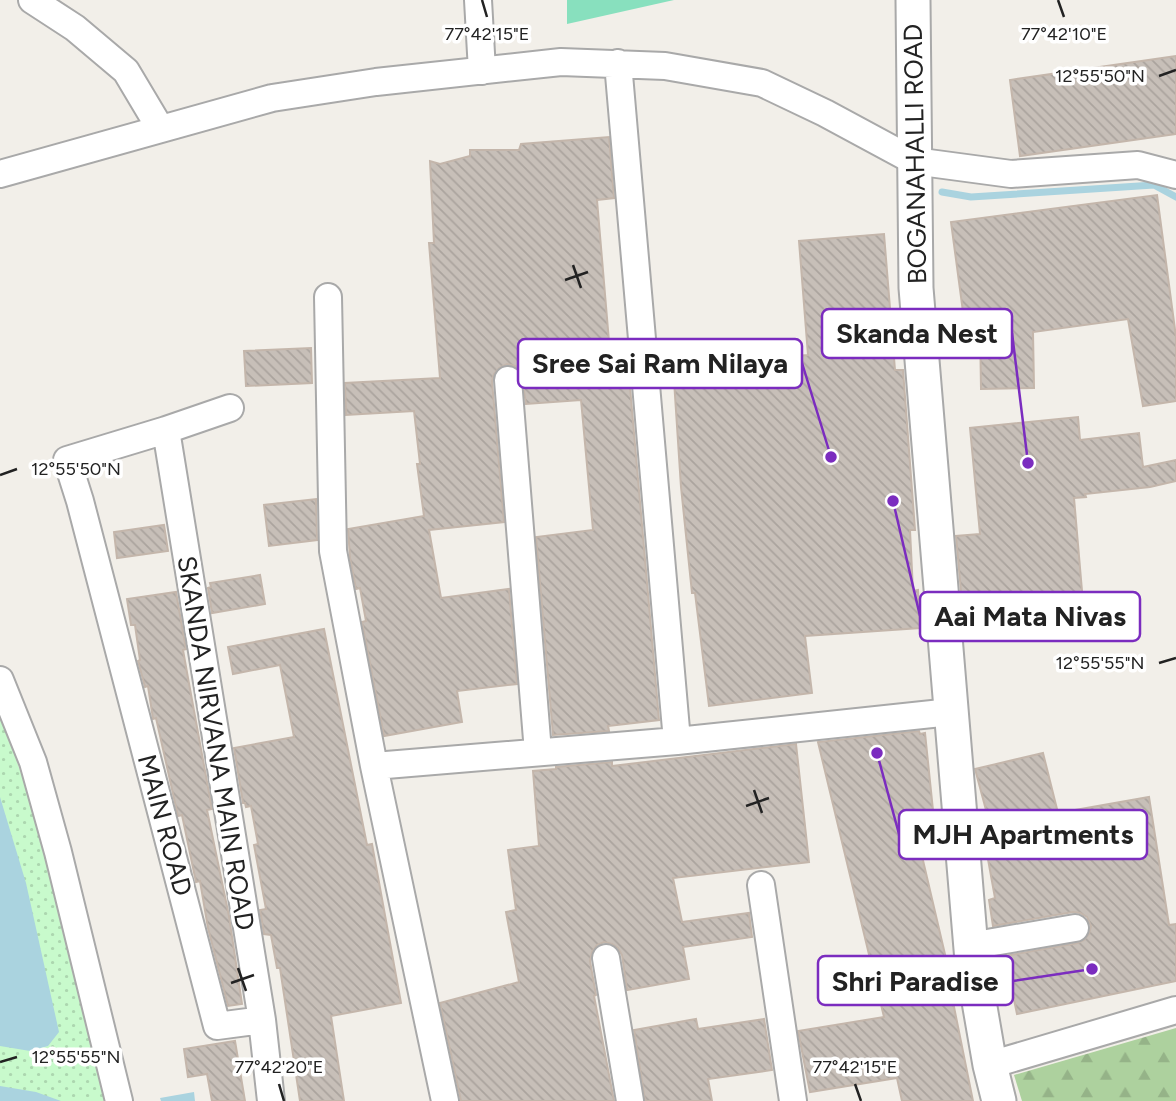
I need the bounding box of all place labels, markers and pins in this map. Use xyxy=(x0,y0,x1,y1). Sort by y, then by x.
callout: Skanda Nest xyxy=(822,309,1012,358)
callout: Sree Sai Ram Nilaya xyxy=(518,339,802,388)
callout: Aai Mata Nivas xyxy=(920,592,1140,641)
callout: MJH Apartments xyxy=(899,810,1147,859)
callout: Shri Paradise xyxy=(818,956,1013,1005)

